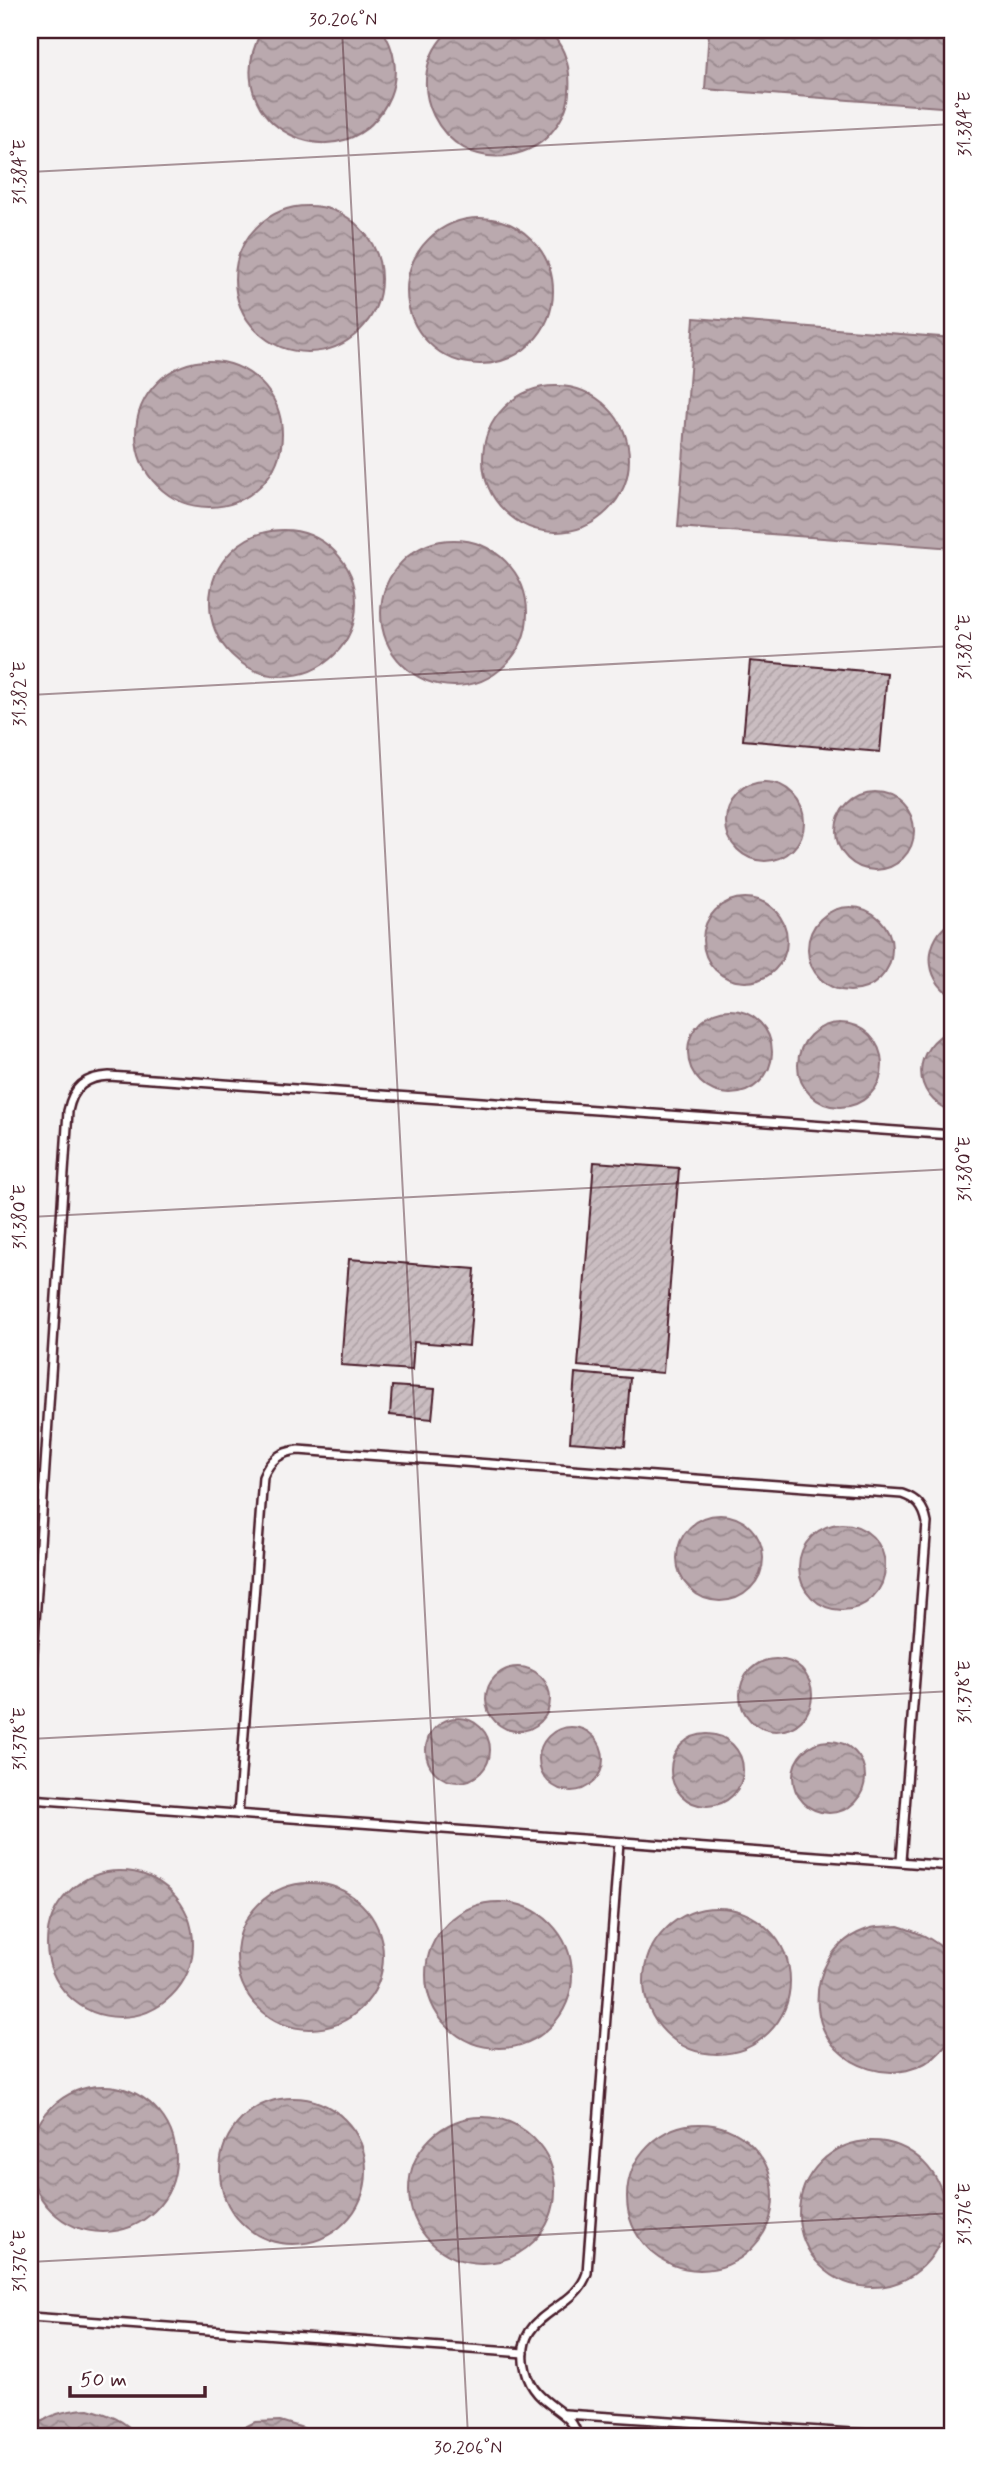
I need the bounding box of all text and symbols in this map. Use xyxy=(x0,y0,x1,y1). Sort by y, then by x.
text: 30.206°N xyxy=(309,8,377,32)
text: 31.384°E xyxy=(953,91,977,157)
text: 31.384°E xyxy=(8,139,32,205)
text: 31.382°E xyxy=(953,614,977,680)
text: 31.382°E xyxy=(8,661,32,727)
text: 31.380°E xyxy=(953,1136,977,1202)
text: 31.380°E xyxy=(8,1184,32,1250)
text: 31.378°E xyxy=(953,1660,977,1724)
text: 31.378°E xyxy=(8,1707,32,1771)
text: 31.376°E xyxy=(953,2183,977,2245)
text: 31.376°E xyxy=(8,2230,32,2292)
scale bar xyxy=(70,2354,205,2398)
text: 50 m xyxy=(80,2366,127,2394)
text: 30.206°N xyxy=(434,2436,502,2460)

